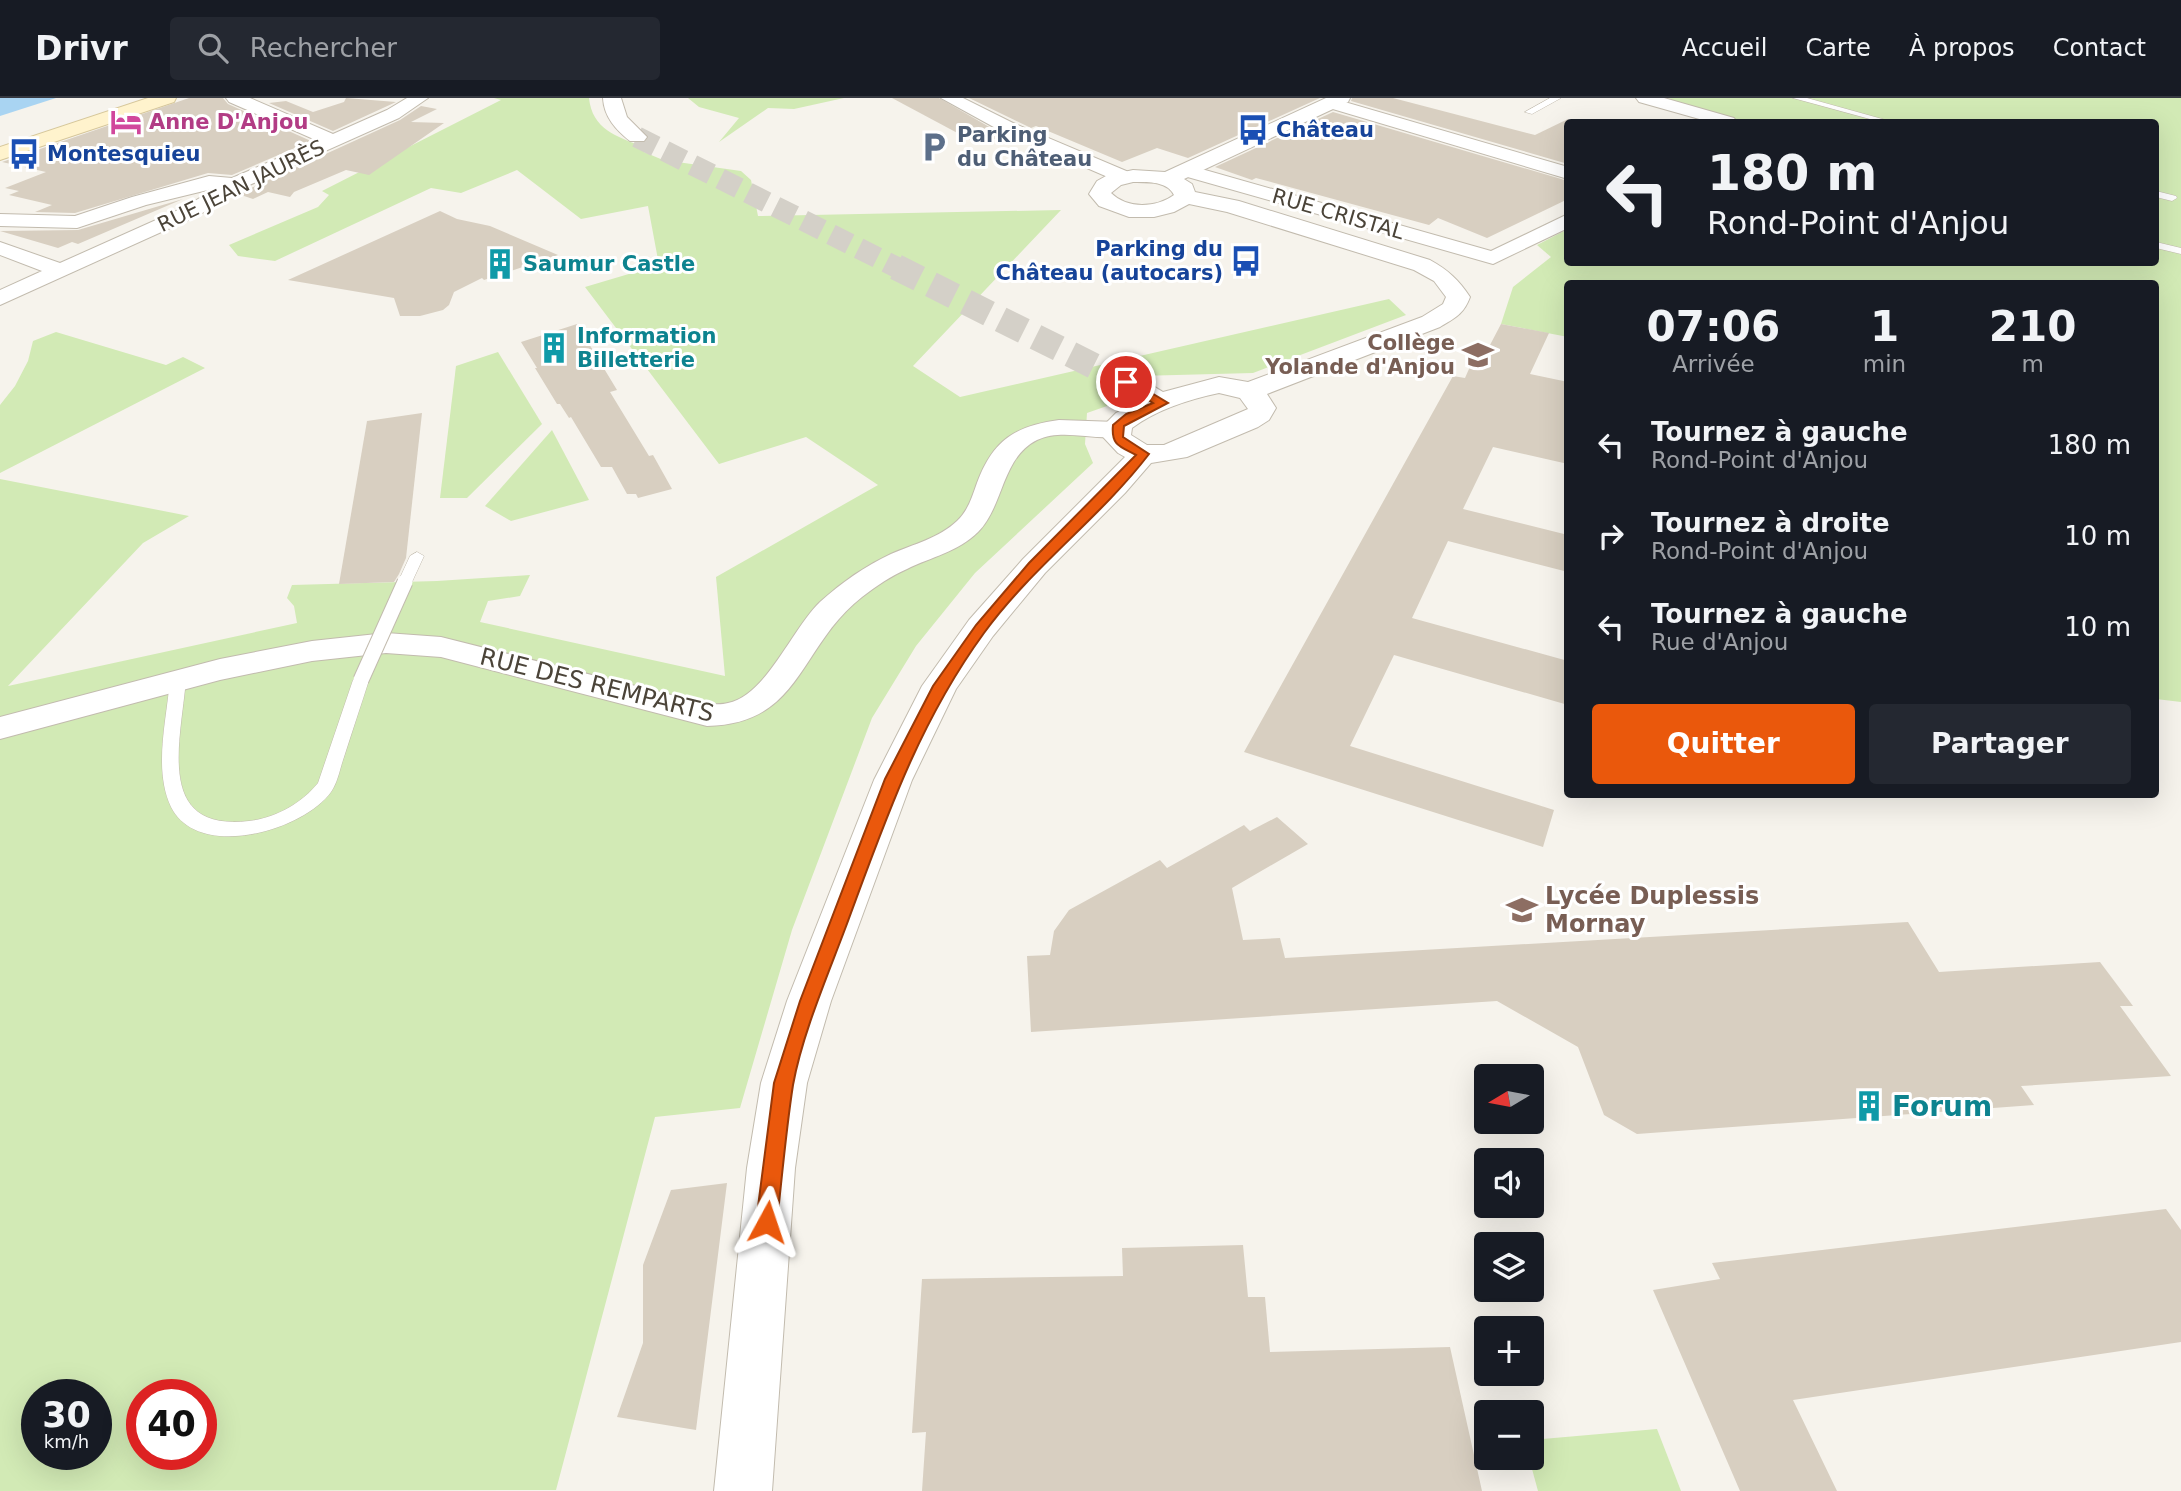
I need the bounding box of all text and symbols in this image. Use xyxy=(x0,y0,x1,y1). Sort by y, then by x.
search box xyxy=(170,17,660,80)
text: Drivr xyxy=(35,29,128,68)
icon: search xyxy=(194,29,232,67)
text: Rechercher xyxy=(250,33,397,63)
text: Accueil xyxy=(1682,34,1767,62)
text: Carte xyxy=(1805,34,1871,62)
text: À propos xyxy=(1909,34,2015,62)
text: Contact xyxy=(2053,34,2146,62)
hotel icon: Anne D'Anjou xyxy=(109,105,143,139)
place label: Anne D'Anjou xyxy=(149,110,308,134)
bus stop icon: Château xyxy=(1236,113,1270,147)
place label: Château xyxy=(1276,118,1374,142)
place label: Parking du Château xyxy=(957,123,1092,171)
parking icon: Parking du Château xyxy=(917,130,951,164)
street label: RUE JEAN JAURÈS xyxy=(153,134,328,237)
bus stop icon: Montesquieu xyxy=(7,137,41,171)
place label: Montesquieu xyxy=(47,142,200,166)
text: 180 m xyxy=(1707,145,1877,202)
icon: left xyxy=(1592,147,1683,238)
street label: RUE CRISTAL xyxy=(1269,184,1407,244)
text: Rond-Point d'Anjou xyxy=(1707,204,2009,242)
place label: Parking du Château (autocars) xyxy=(995,237,1223,285)
bus stop icon: Parking du Château (autocars) xyxy=(1229,244,1263,278)
building icon: Saumur Castle xyxy=(483,247,517,281)
place label: Saumur Castle xyxy=(523,252,695,276)
text: 07:06 xyxy=(1647,302,1780,351)
text: 1 xyxy=(1870,302,1899,351)
text: 210 xyxy=(1989,302,2076,351)
place label: Information Billetterie xyxy=(577,324,716,372)
building icon: Information Billetterie xyxy=(537,331,571,365)
place label: Collège Yolande d'Anjou xyxy=(1264,331,1455,379)
school or university icon: Collège Yolande d'Anjou xyxy=(1461,338,1495,372)
text: Arrivée xyxy=(1672,351,1755,377)
text: min xyxy=(1863,351,1906,377)
text: m xyxy=(2021,351,2044,377)
pin xyxy=(1096,352,1156,412)
icon: arrive xyxy=(1107,363,1145,401)
text: Tournez à gauche xyxy=(1651,417,1908,447)
icon: left xyxy=(1592,426,1630,464)
text: 180 m xyxy=(2048,430,2131,460)
text: Rond-Point d'Anjou xyxy=(1651,447,1868,473)
text: Tournez à droite xyxy=(1651,508,1890,538)
icon: right xyxy=(1592,517,1630,555)
text: 10 m xyxy=(2064,521,2131,551)
text: Rond-Point d'Anjou xyxy=(1651,538,1868,564)
text: Tournez à gauche xyxy=(1651,599,1908,629)
icon: left xyxy=(1592,608,1630,646)
text: 10 m xyxy=(2064,612,2131,642)
text: Rue d'Anjou xyxy=(1651,629,1788,655)
street label: RUE DES REMPARTS xyxy=(477,642,717,728)
button: Quitter xyxy=(1592,704,1855,784)
button: Partager xyxy=(1869,704,2131,784)
place label: Lycée Duplessis Mornay xyxy=(1545,882,1759,938)
school or university icon: Lycée Duplessis Mornay xyxy=(1505,893,1539,927)
north arrow xyxy=(1474,1064,1544,1134)
map controls xyxy=(1474,1064,1544,1470)
building icon: Forum xyxy=(1852,1089,1886,1123)
place label: Forum xyxy=(1892,1090,1992,1123)
button: sound xyxy=(1474,1148,1544,1218)
position arrow xyxy=(730,1185,804,1259)
button: layers xyxy=(1474,1232,1544,1302)
button: + xyxy=(1474,1316,1544,1386)
speed limit sign: 40 xyxy=(126,1379,217,1470)
text: 30 xyxy=(42,1395,91,1435)
button: − xyxy=(1474,1400,1544,1470)
text: km/h xyxy=(44,1431,89,1452)

